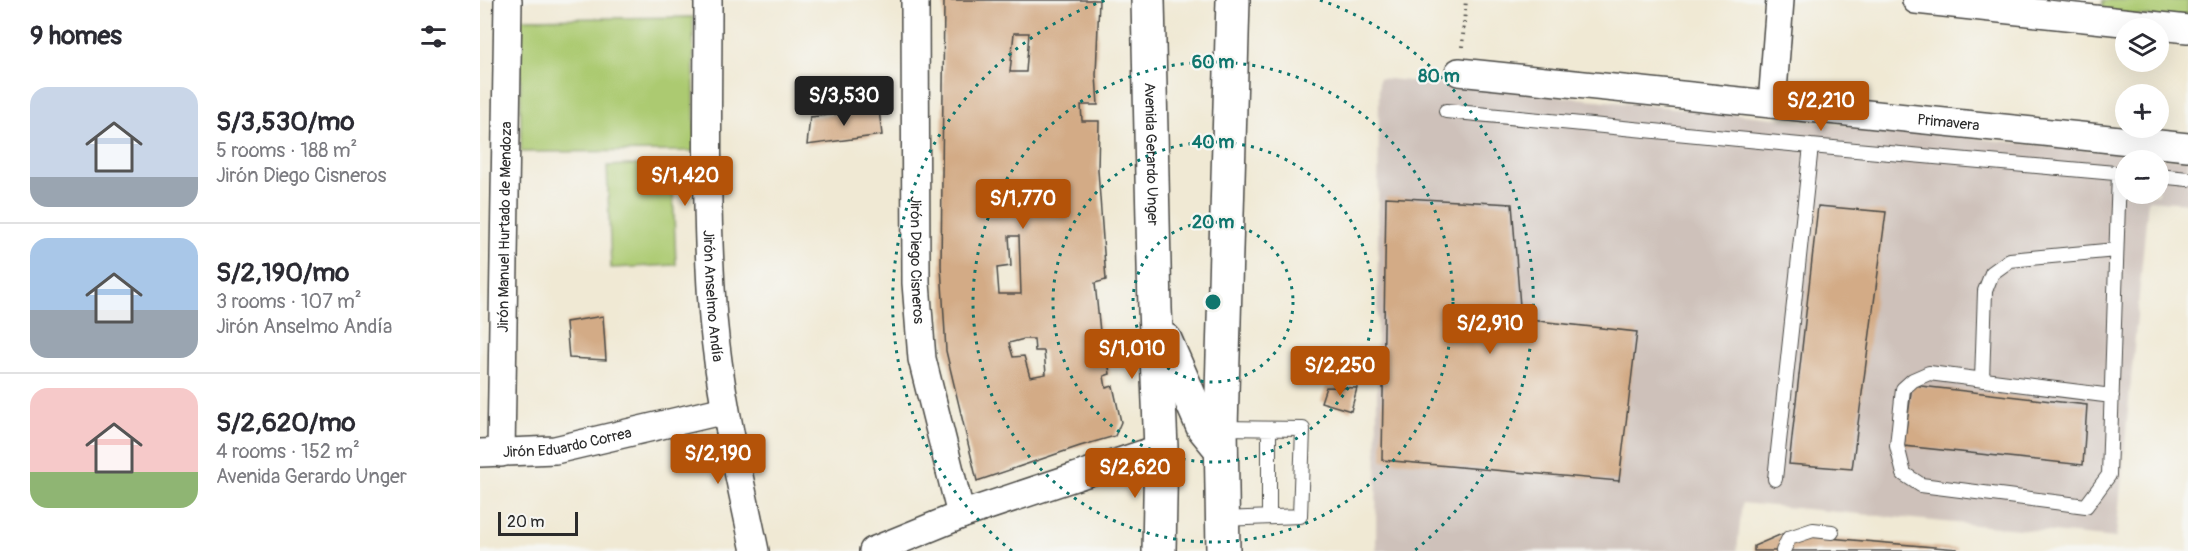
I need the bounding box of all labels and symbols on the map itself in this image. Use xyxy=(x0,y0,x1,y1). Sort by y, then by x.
text: 60 m xyxy=(1192,51,1234,74)
text: 80 m xyxy=(1418,65,1460,88)
pin: S/3,530 xyxy=(789,76,899,127)
pin: S/2,210 xyxy=(1766,81,1876,132)
street label: Avenida Gerardo Unger xyxy=(1140,82,1163,227)
street label: Primavera xyxy=(1916,110,1980,135)
street label: Jirón Manuel Hurtado de Mendoza xyxy=(493,121,516,333)
text: 40 m xyxy=(1192,131,1234,154)
pin: S/1,420 xyxy=(630,156,740,207)
pin: S/1,770 xyxy=(968,179,1078,230)
street label: Jirón Diego Cisneros xyxy=(906,196,929,325)
text: 20 m xyxy=(1192,211,1234,234)
street label: Jirón Anselmo Andía xyxy=(699,230,727,363)
centre of rings xyxy=(1203,292,1223,312)
pin: S/2,910 xyxy=(1435,304,1545,355)
pin: S/1,010 xyxy=(1077,329,1187,380)
pin: S/2,250 xyxy=(1285,346,1395,397)
street label: Jirón Eduardo Correa xyxy=(502,423,633,462)
pin: S/2,190 xyxy=(663,434,773,485)
pin: S/2,620 xyxy=(1080,448,1190,499)
scale bar xyxy=(498,509,578,536)

